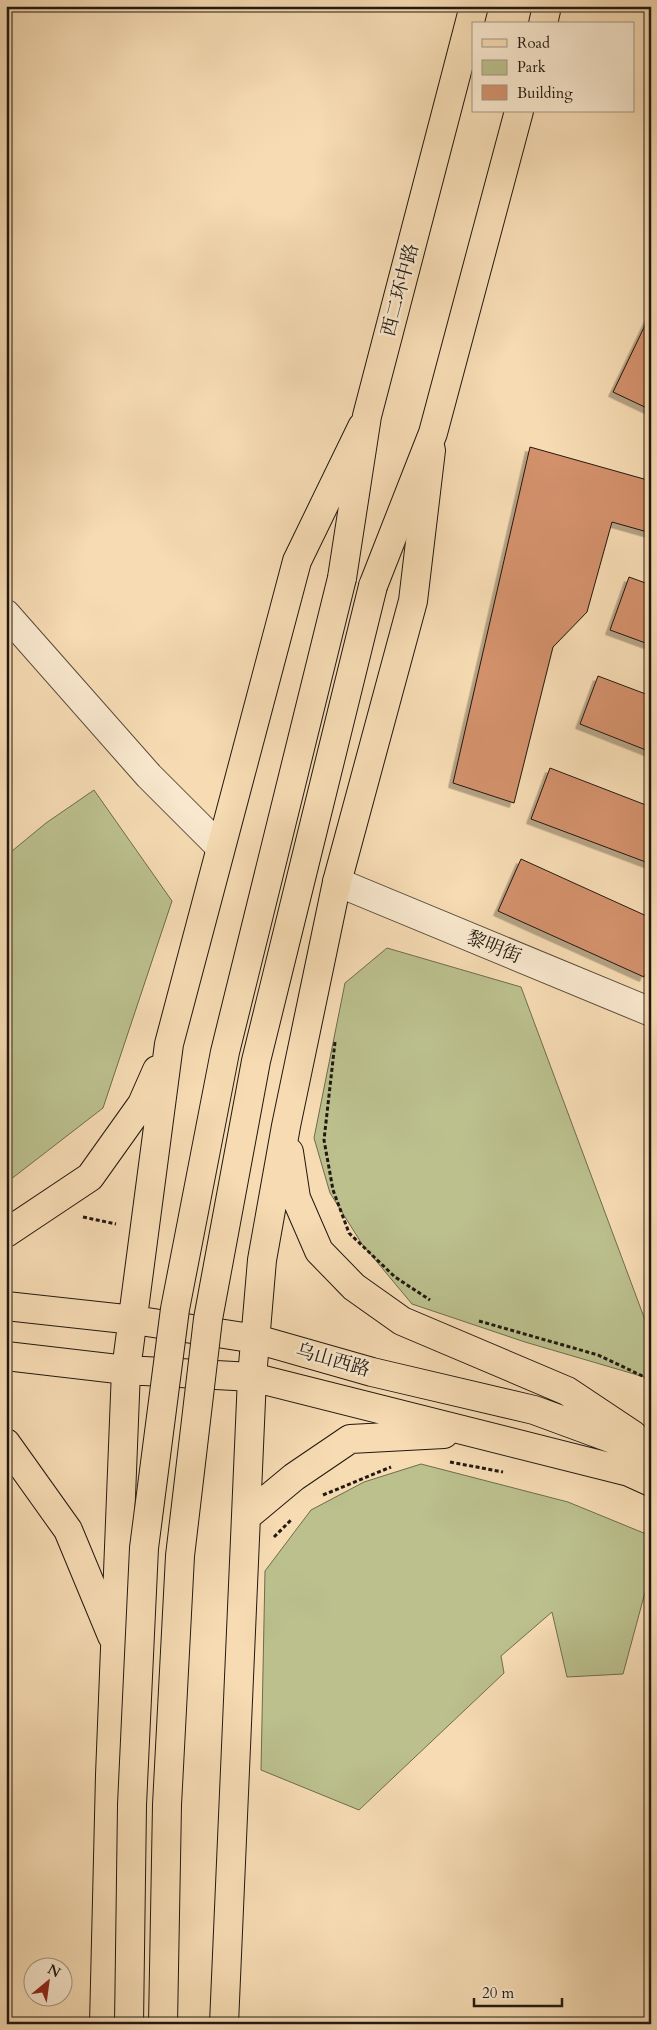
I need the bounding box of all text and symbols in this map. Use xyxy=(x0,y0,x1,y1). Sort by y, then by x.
legend xyxy=(472,22,634,112)
text: Road xyxy=(517,33,550,53)
text: Park xyxy=(517,57,546,77)
text: Building xyxy=(517,83,573,103)
street label: 西二环中路 xyxy=(375,241,425,339)
street label: 黎明街 xyxy=(463,924,525,970)
street label: 乌山西路 xyxy=(293,1337,373,1383)
north arrow xyxy=(22,1958,72,2008)
text: N xyxy=(44,1960,64,1982)
scale bar xyxy=(474,1975,562,2007)
text: 20 m xyxy=(482,1983,514,2003)

